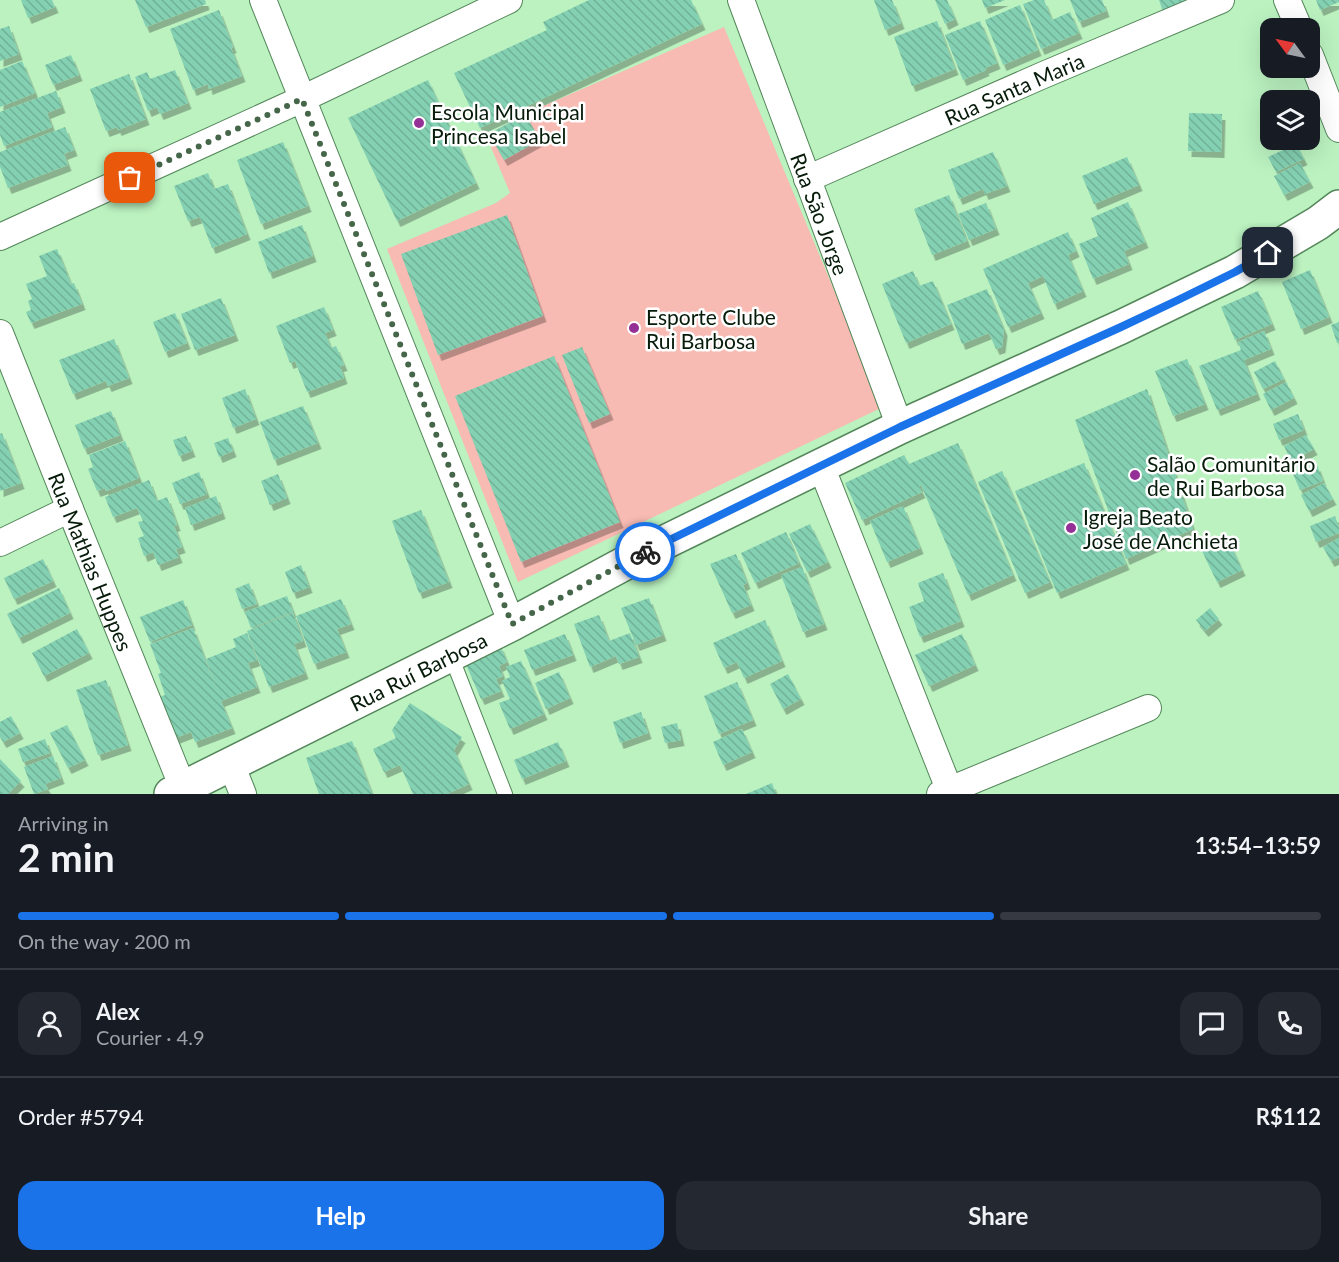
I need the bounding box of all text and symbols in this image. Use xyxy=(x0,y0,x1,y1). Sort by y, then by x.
north arrow xyxy=(1260,18,1320,78)
map controls xyxy=(1260,18,1320,150)
street label: Rua Santa Maria xyxy=(940,47,1087,130)
button: layers xyxy=(1260,90,1320,150)
place label: Escola Municipal Princesa Isabel xyxy=(431,99,585,148)
marker: Escola Municipal Princesa Isabel xyxy=(412,116,426,130)
street label: Rua São Jorge xyxy=(786,149,855,278)
pin xyxy=(104,152,155,203)
icon: bag xyxy=(113,161,146,194)
pin xyxy=(1242,227,1293,278)
icon: home xyxy=(1251,236,1284,269)
place label: Esporte Clube Rui Barbosa xyxy=(646,304,776,353)
marker: Esporte Clube Rui Barbosa xyxy=(627,321,641,335)
place label: Salão Comunitário de Rui Barbosa xyxy=(1147,451,1315,500)
marker: Salão Comunitário de Rui Barbosa xyxy=(1128,468,1142,482)
street label: Rua Mathias Huppes xyxy=(44,469,139,654)
place label: Igreja Beato José de Anchieta xyxy=(1083,504,1238,553)
marker: Igreja Beato José de Anchieta xyxy=(1064,521,1078,535)
courier xyxy=(615,522,675,582)
icon: bike xyxy=(629,536,662,569)
street label: Rua Ruí Barbosa xyxy=(345,626,491,715)
text: Arriving in xyxy=(18,811,109,835)
text: 13:54–13:59 xyxy=(1195,832,1321,859)
text: 2 min xyxy=(18,834,115,880)
text: On the way · 200 m xyxy=(18,929,191,953)
button: person xyxy=(18,992,81,1055)
button: chat xyxy=(1180,992,1243,1055)
button: phone xyxy=(1258,992,1321,1055)
text: Alex xyxy=(96,998,140,1025)
text: Courier · 4.9 xyxy=(96,1025,205,1049)
text: Order #5794 xyxy=(18,1103,144,1130)
text: R$112 xyxy=(1256,1103,1321,1130)
button: Help xyxy=(18,1181,664,1250)
button: Share xyxy=(676,1181,1321,1250)

